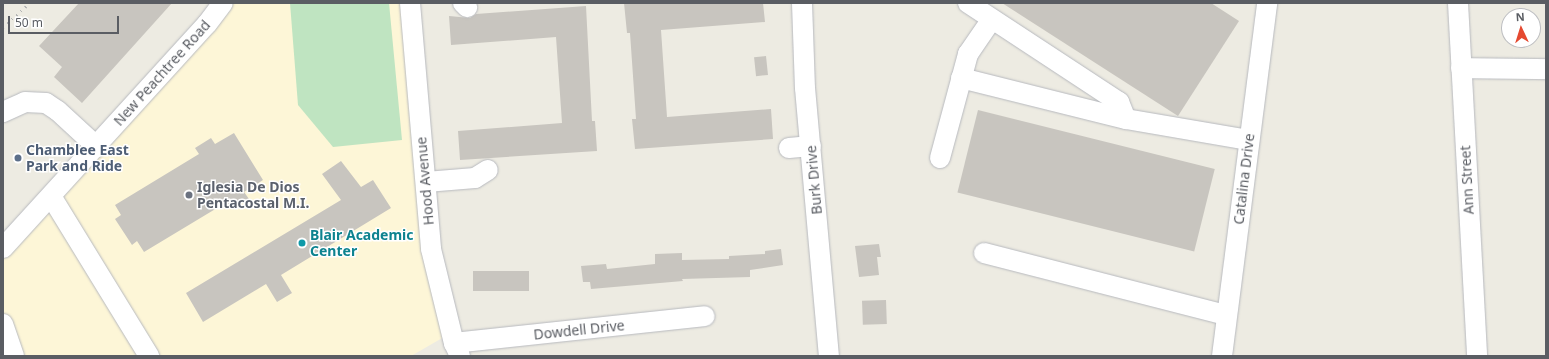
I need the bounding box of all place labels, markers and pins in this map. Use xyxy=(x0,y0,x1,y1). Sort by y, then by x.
place label: Chamblee East Park and Ride xyxy=(26,142,129,174)
marker: Chamblee East Park and Ride xyxy=(13,153,23,163)
place label: Iglesia De Dios Pentacostal M.I. xyxy=(197,179,309,212)
marker: Iglesia De Dios Pentacostal M.I. xyxy=(184,190,194,200)
place label: Blair Academic Center xyxy=(310,227,414,260)
marker: Blair Academic Center xyxy=(297,238,307,248)

